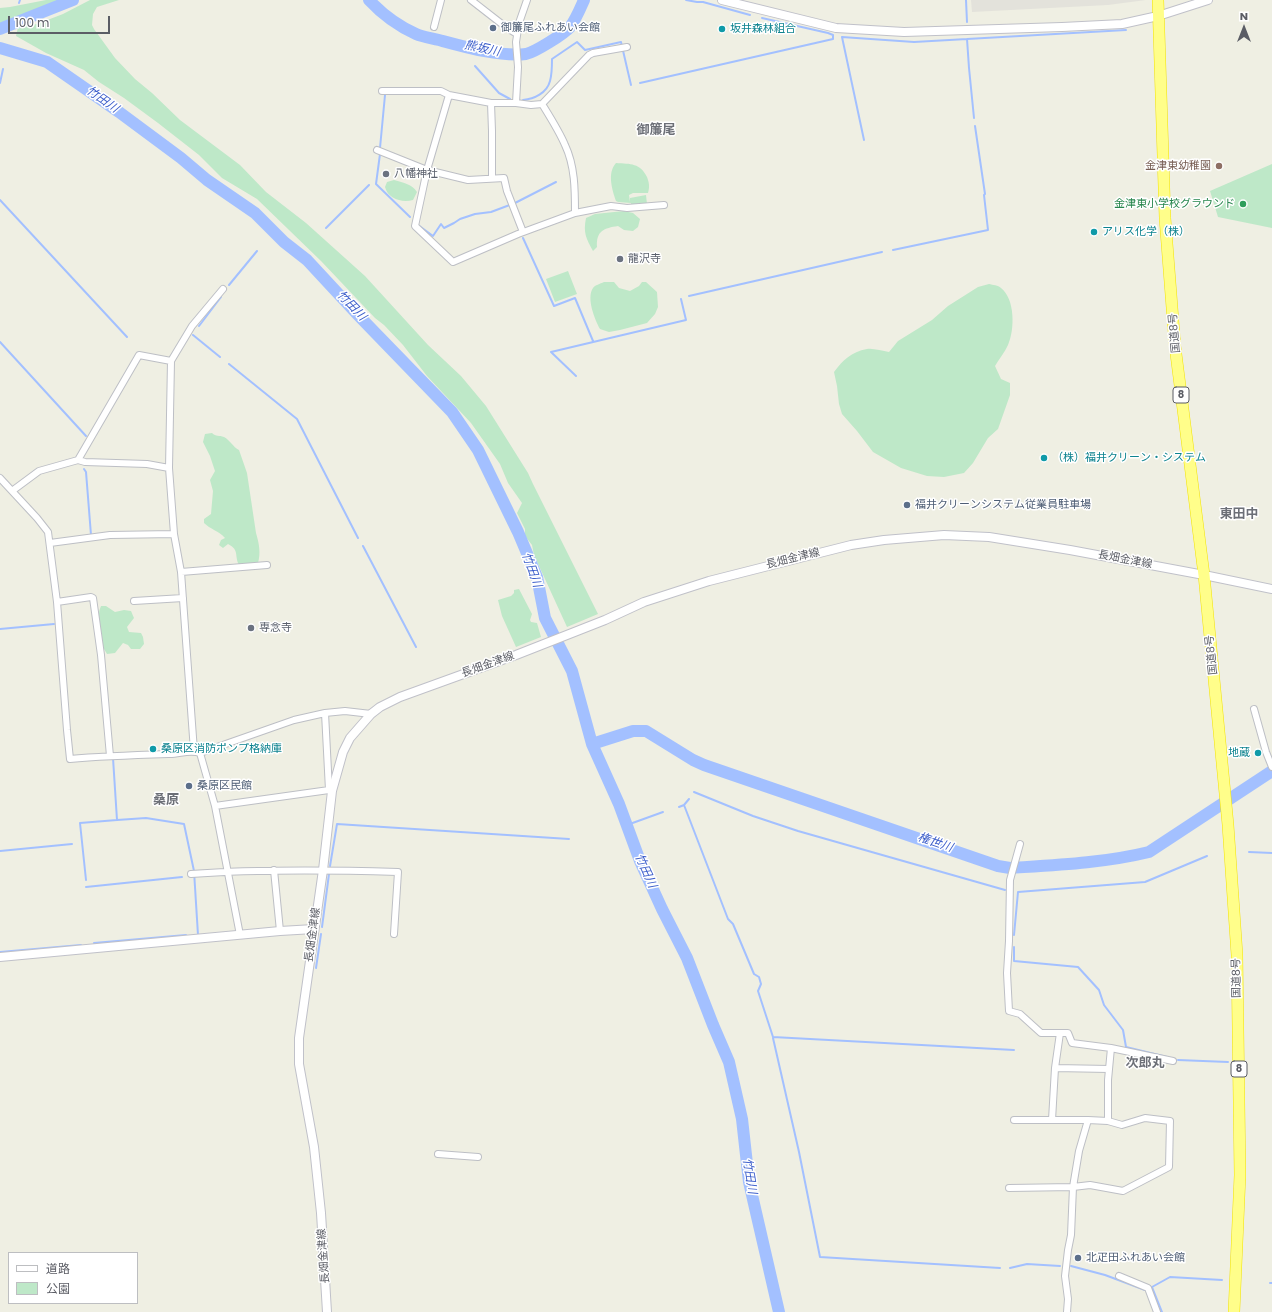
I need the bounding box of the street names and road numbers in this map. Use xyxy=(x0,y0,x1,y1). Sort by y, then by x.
street label: 国道8号 xyxy=(1167,313,1183,353)
road number: 8 xyxy=(1173,387,1189,403)
street label: 長畑金津線 xyxy=(765,546,821,572)
street label: 長畑金津線 xyxy=(1097,548,1153,572)
street label: 国道8号 xyxy=(1203,634,1221,676)
street label: 長畑金津線 xyxy=(460,649,516,681)
street label: 長畑金津線 xyxy=(303,907,323,963)
street label: 国道8号 xyxy=(1230,958,1244,998)
road number: 8 xyxy=(1231,1061,1247,1077)
street label: 長畑金津線 xyxy=(315,1228,333,1284)

